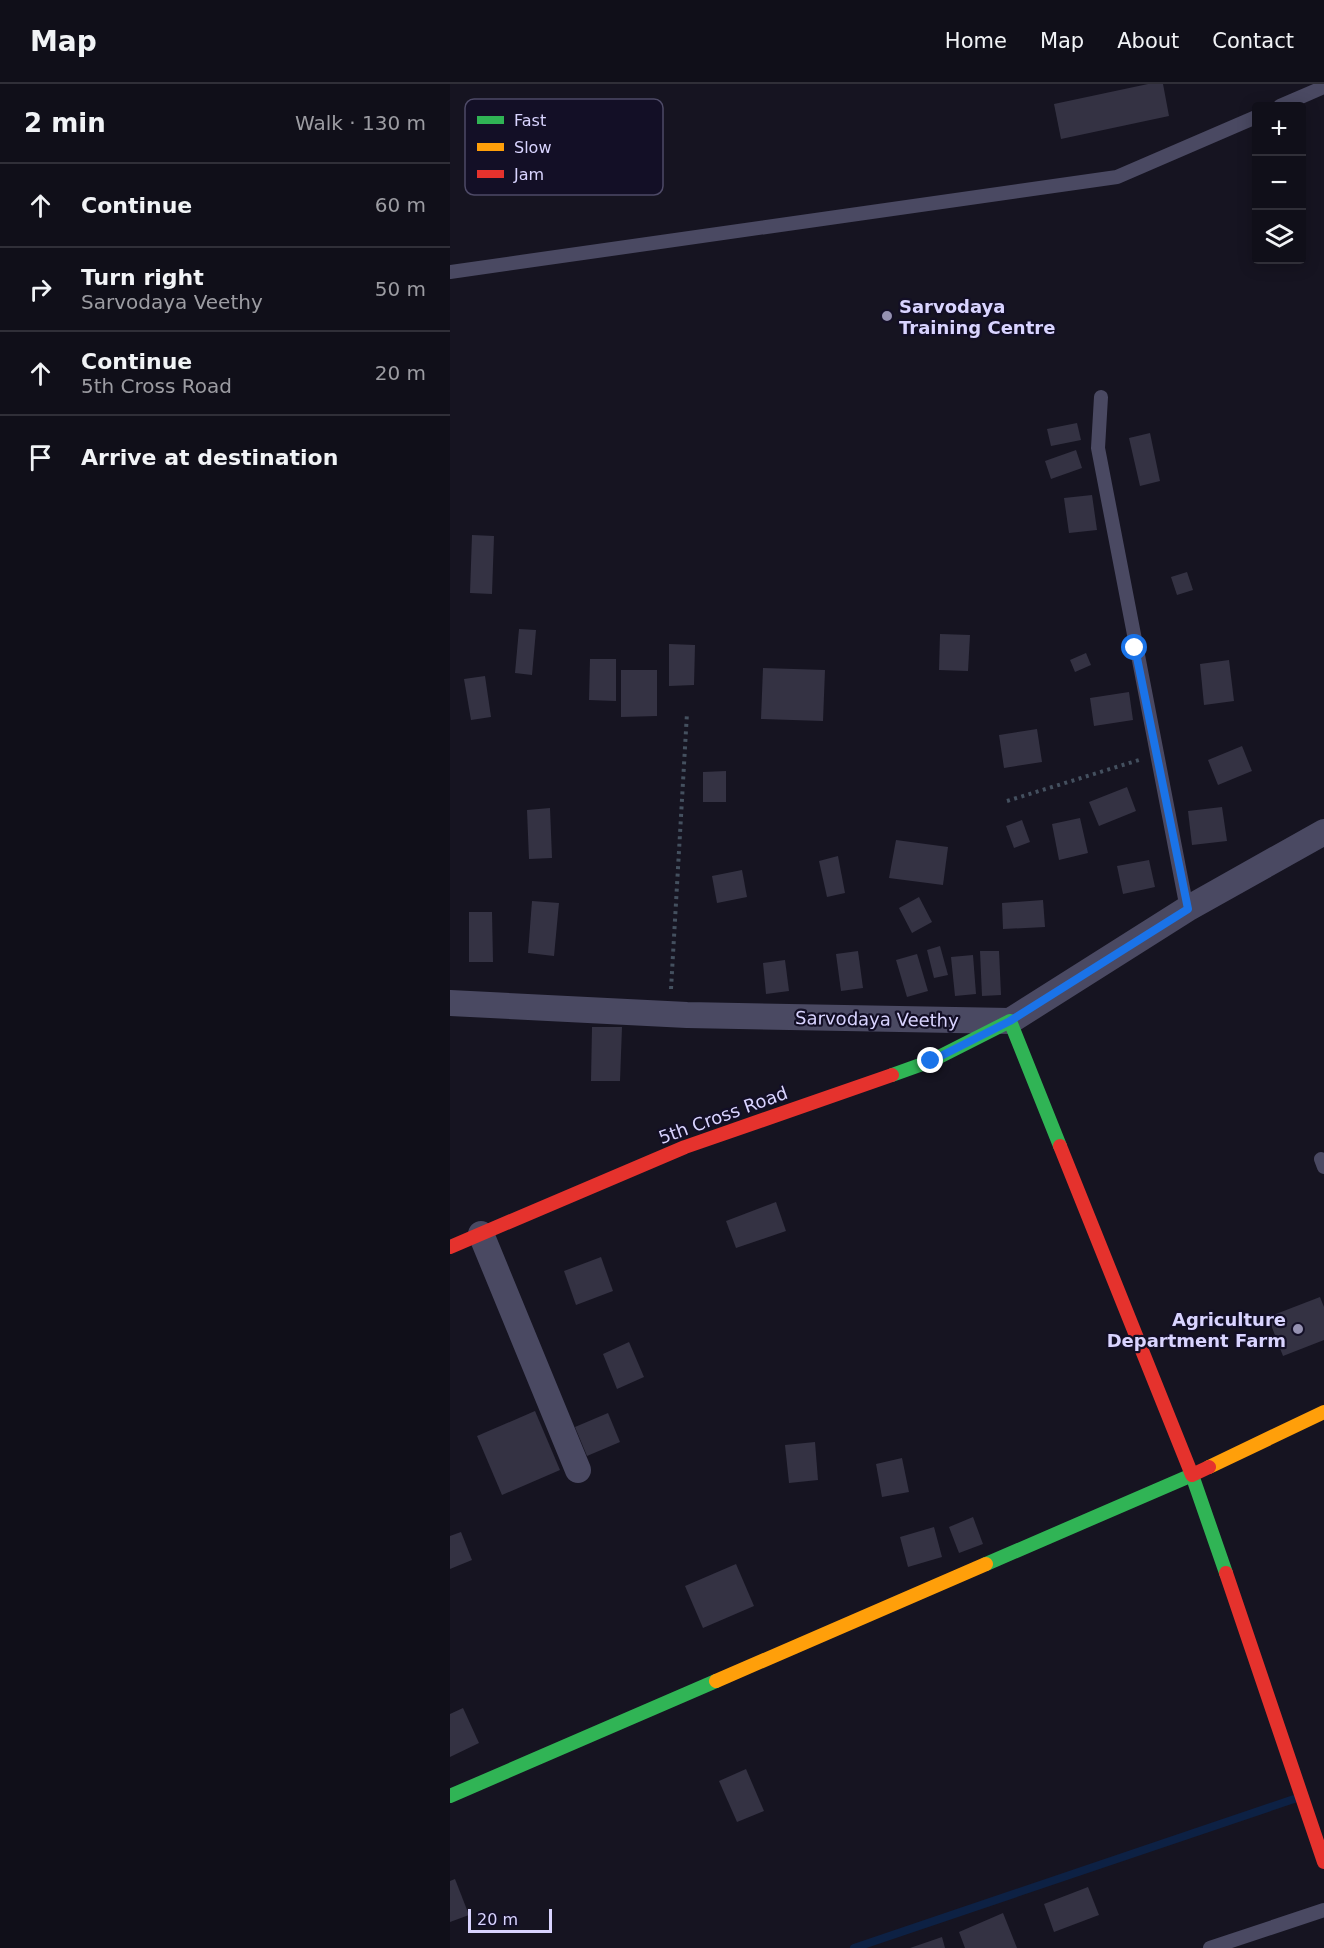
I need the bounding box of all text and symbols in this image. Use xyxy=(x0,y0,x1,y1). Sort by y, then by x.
text: Map xyxy=(30,25,97,58)
text: Home xyxy=(945,29,1007,53)
text: Map xyxy=(1040,29,1084,53)
text: About xyxy=(1117,29,1179,53)
text: Contact xyxy=(1212,29,1294,53)
legend xyxy=(465,99,663,195)
map controls xyxy=(1252,102,1306,264)
button: + xyxy=(1252,102,1306,156)
text: 2 min xyxy=(24,108,106,138)
text: Walk · 130 m xyxy=(295,111,426,135)
text: Fast xyxy=(514,111,546,130)
text: Slow xyxy=(514,138,551,157)
button: − xyxy=(1252,156,1306,210)
text: Jam xyxy=(513,165,544,184)
icon: ahead xyxy=(24,189,57,222)
text: Continue xyxy=(81,193,192,218)
text: 60 m xyxy=(375,193,426,217)
button: layers xyxy=(1252,210,1306,264)
text: Turn right xyxy=(81,265,204,290)
icon: right xyxy=(24,273,57,306)
text: 50 m xyxy=(375,277,426,301)
text: Sarvodaya Veethy xyxy=(81,290,263,314)
place label: Sarvodaya Training Centre xyxy=(899,296,1055,338)
marker: Sarvodaya Training Centre xyxy=(880,309,894,323)
text: Continue xyxy=(81,349,192,374)
icon: ahead xyxy=(24,357,57,390)
text: 20 m xyxy=(375,361,426,385)
text: 5th Cross Road xyxy=(81,374,232,398)
icon: arrive xyxy=(24,441,57,474)
text: Arrive at destination xyxy=(81,445,338,470)
route start xyxy=(1121,634,1147,660)
street label: Sarvodaya Veethy xyxy=(795,1007,959,1031)
route end xyxy=(917,1047,943,1073)
street label: 5th Cross Road xyxy=(656,1082,790,1148)
place label: Agriculture Department Farm xyxy=(1107,1309,1286,1351)
marker: Agriculture Department Farm xyxy=(1291,1322,1305,1336)
scale bar xyxy=(468,1906,552,1934)
text: 20 m xyxy=(477,1910,518,1929)

